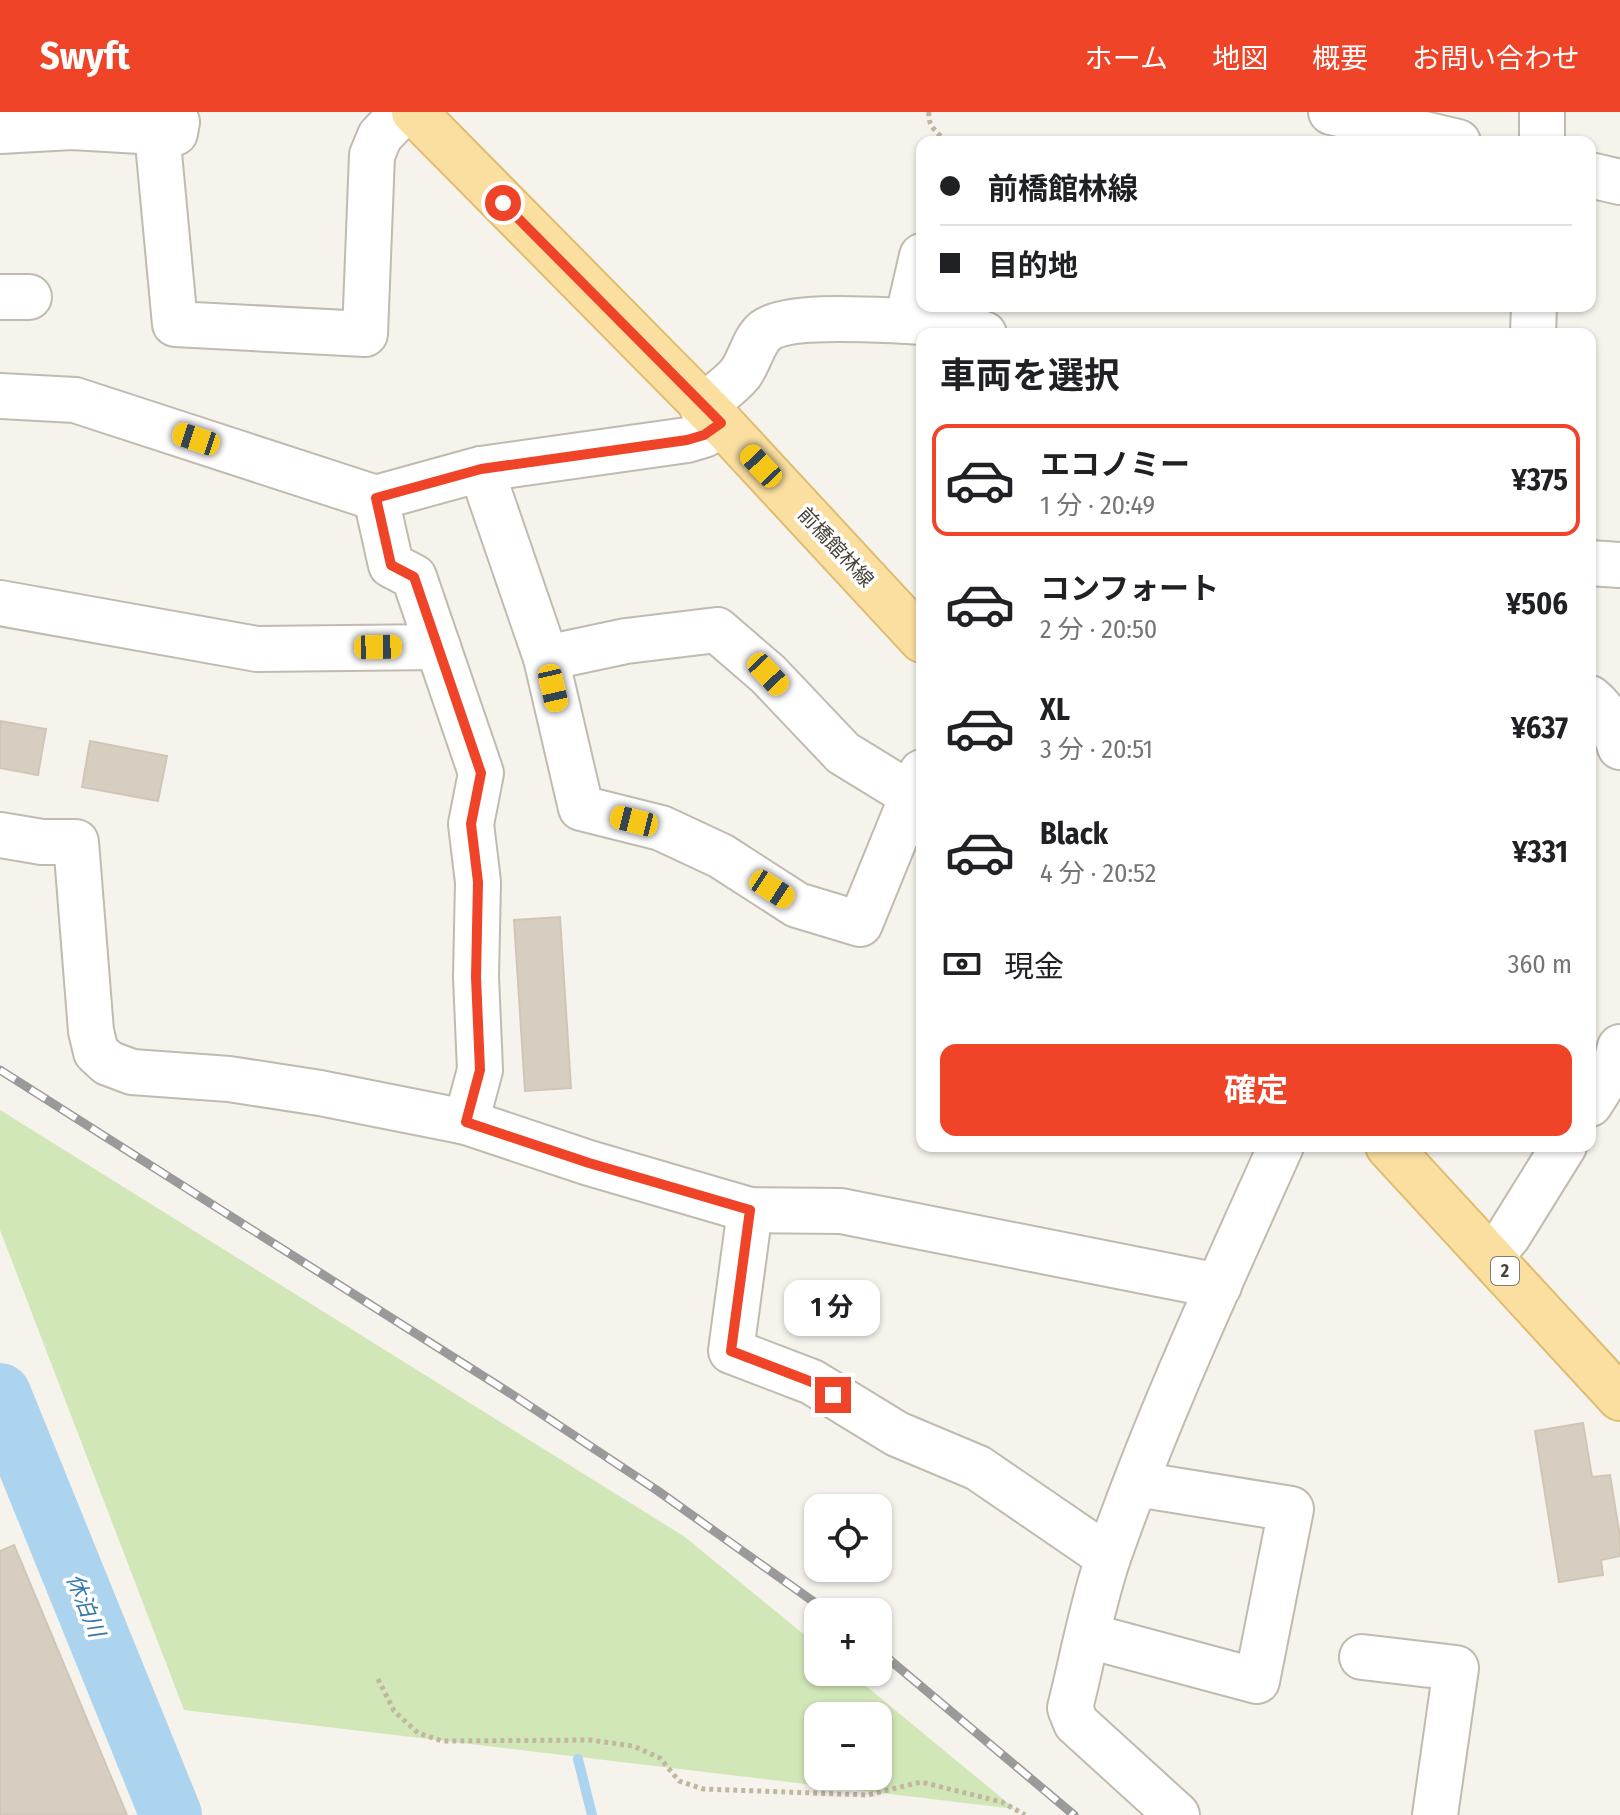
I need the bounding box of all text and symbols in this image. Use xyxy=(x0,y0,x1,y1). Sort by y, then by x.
text: Swyft xyxy=(40,33,130,79)
text: ホーム xyxy=(1085,42,1168,75)
text: 地図 xyxy=(1212,42,1268,75)
text: 概要 xyxy=(1312,42,1368,75)
text: お問い合わせ xyxy=(1412,42,1580,75)
text: 前橋館林線 xyxy=(988,171,1138,207)
route start xyxy=(485,185,521,221)
text: 目的地 xyxy=(988,248,1078,284)
text: 車両を選択 xyxy=(940,354,1120,398)
car xyxy=(169,420,223,458)
car xyxy=(736,440,786,492)
icon: car xyxy=(944,444,1016,516)
text: エコノミー xyxy=(1040,447,1190,483)
text: ¥375 xyxy=(1512,462,1568,498)
text: 1 分 · 20:49 xyxy=(1040,490,1155,521)
street label: 前橋館林線 xyxy=(793,502,879,592)
icon: car xyxy=(944,568,1016,640)
text: コンフォート xyxy=(1040,571,1219,607)
text: ¥506 xyxy=(1506,586,1568,622)
text: 2 分 · 20:50 xyxy=(1040,614,1157,645)
car xyxy=(354,635,402,659)
car xyxy=(743,648,793,700)
car xyxy=(536,662,570,714)
icon: car xyxy=(944,692,1016,764)
text: XL xyxy=(1040,692,1070,728)
text: ¥637 xyxy=(1511,710,1568,746)
text: 3 分 · 20:51 xyxy=(1040,734,1153,765)
car xyxy=(608,804,660,838)
icon: car xyxy=(944,816,1016,888)
text: Black xyxy=(1040,816,1108,852)
text: ¥331 xyxy=(1512,834,1568,870)
text: 4 分 · 20:52 xyxy=(1040,858,1156,889)
car xyxy=(745,866,799,912)
icon: cash xyxy=(940,942,984,986)
text: 現金 xyxy=(1004,949,1064,985)
text: 360 m xyxy=(1508,949,1572,980)
button: 確定 xyxy=(940,1044,1572,1136)
road number: 2 xyxy=(1491,1257,1519,1285)
callout: 1 分 xyxy=(785,1279,881,1335)
text: 1 分 xyxy=(811,1292,853,1323)
route end xyxy=(815,1377,851,1413)
map controls xyxy=(804,1494,892,1790)
button: locate xyxy=(804,1494,892,1582)
water label: 休泊川 xyxy=(61,1570,111,1643)
button: + xyxy=(804,1598,892,1686)
button: − xyxy=(804,1702,892,1790)

